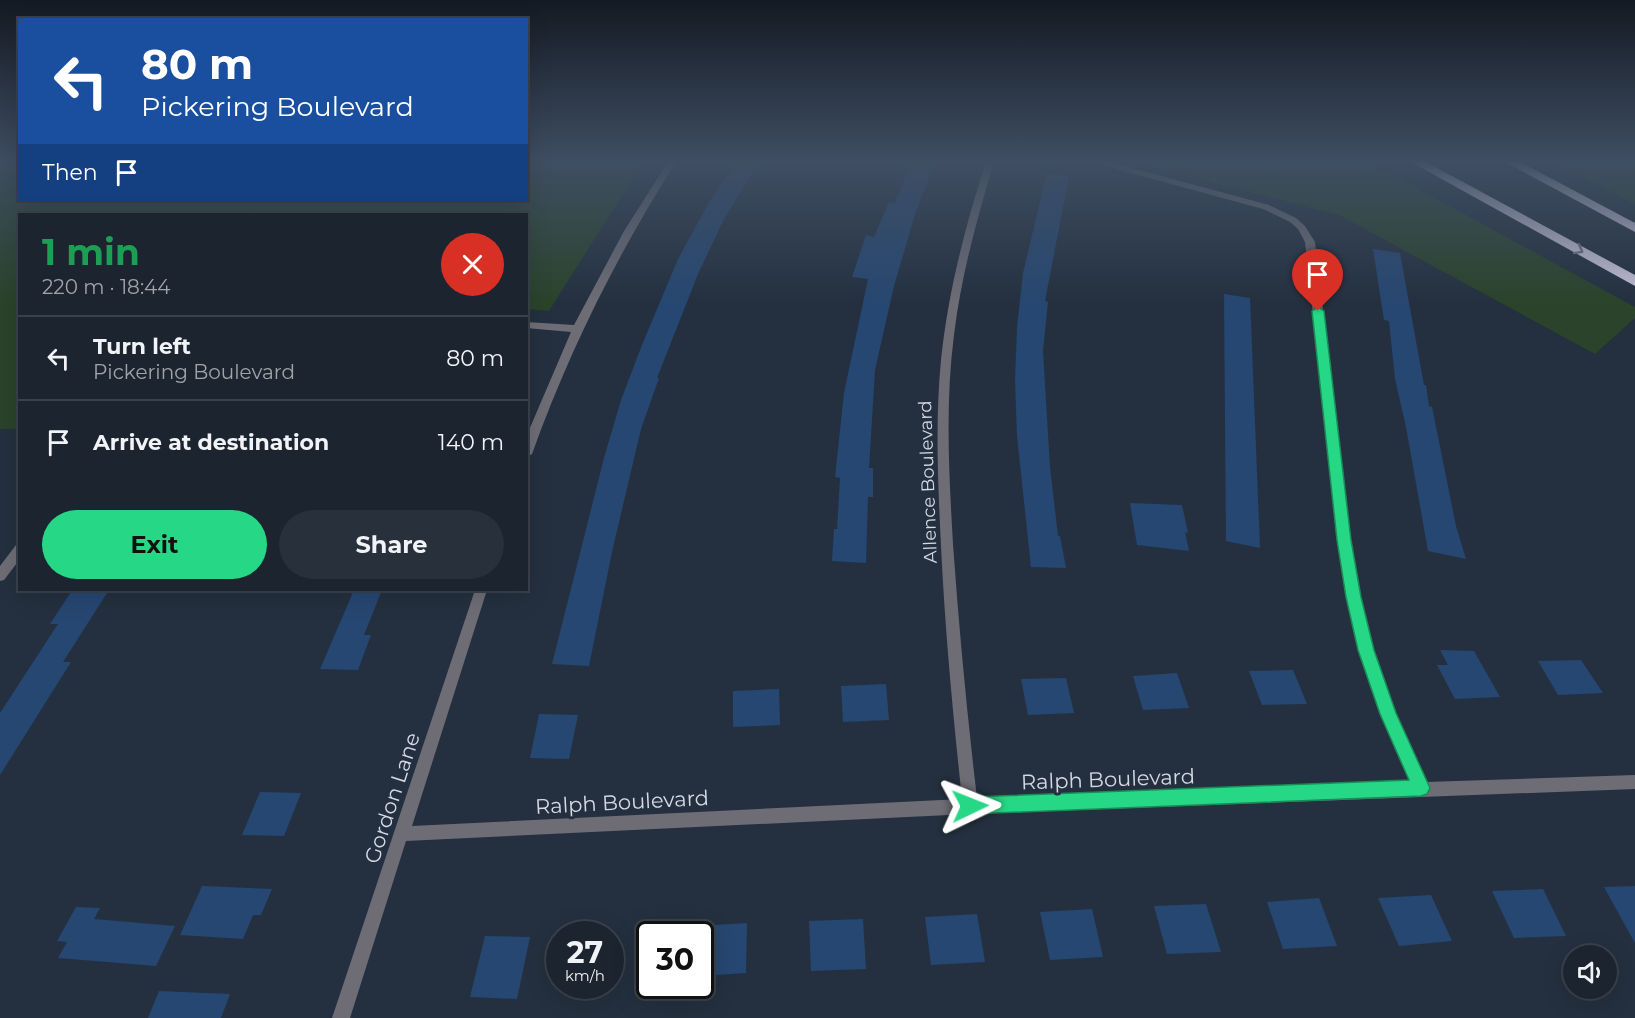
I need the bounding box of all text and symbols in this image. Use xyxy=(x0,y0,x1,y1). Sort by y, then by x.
text: 80 m xyxy=(141,38,253,90)
icon: left xyxy=(42,42,120,120)
text: Pickering Boulevard xyxy=(141,90,414,123)
icon: arrive xyxy=(110,156,143,189)
text: Then xyxy=(42,159,98,186)
text: 1 min xyxy=(42,230,140,274)
button: close xyxy=(441,233,504,296)
one-way arrow xyxy=(1573,243,1583,254)
pin xyxy=(1292,249,1343,311)
icon: arrive xyxy=(1301,258,1334,291)
text: 220 m · 18:44 xyxy=(42,275,171,299)
text: Turn left xyxy=(93,333,191,360)
icon: left xyxy=(42,342,75,375)
text: 80 m xyxy=(446,345,504,372)
text: Pickering Boulevard xyxy=(93,360,295,384)
street label: Allence Boulevard xyxy=(914,400,942,564)
icon: arrive xyxy=(42,426,75,459)
text: Arrive at destination xyxy=(93,429,329,456)
text: 140 m xyxy=(438,429,504,456)
button: Exit xyxy=(42,510,267,579)
button: Share xyxy=(279,510,504,579)
street label: Gordon Lane xyxy=(359,729,425,867)
street label: Ralph Boulevard xyxy=(1021,763,1195,795)
position arrow xyxy=(938,774,1002,838)
street label: Ralph Boulevard xyxy=(534,785,710,819)
speed limit sign: 30 xyxy=(636,921,714,999)
text: 27 xyxy=(567,934,603,971)
map controls xyxy=(1563,945,1617,999)
button: sound xyxy=(1563,945,1617,999)
text: km/h xyxy=(565,966,605,985)

